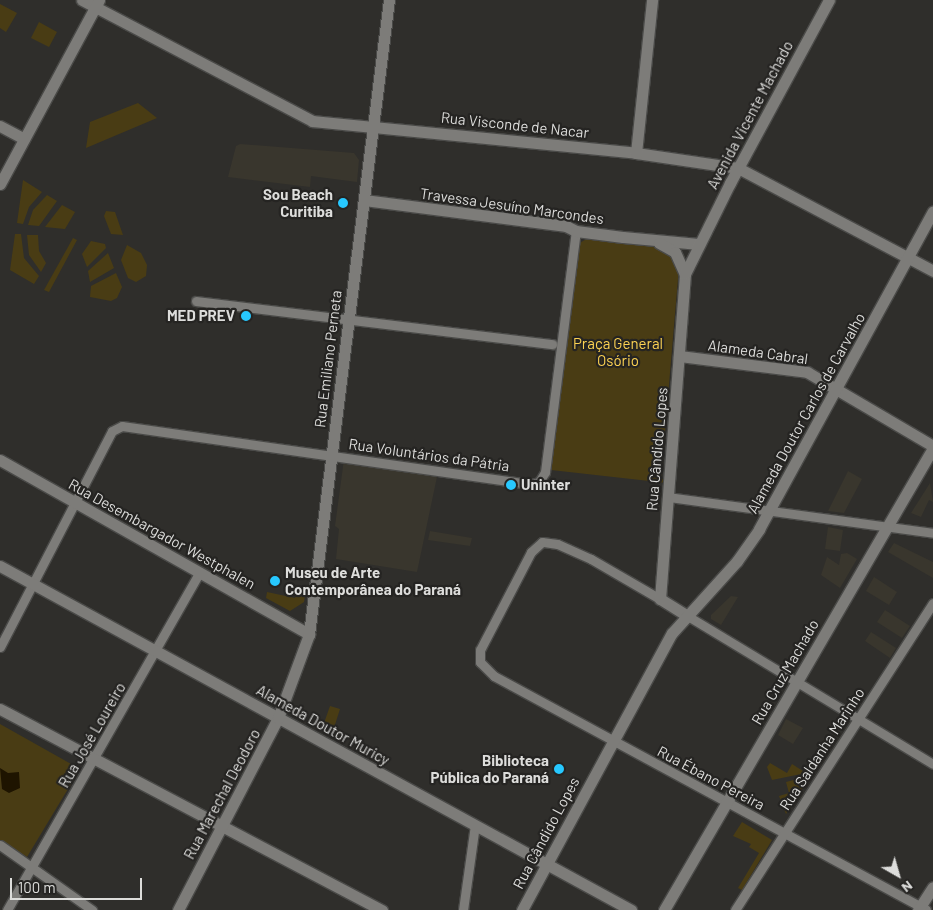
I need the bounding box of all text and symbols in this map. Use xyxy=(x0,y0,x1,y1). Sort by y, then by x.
street label: Avenida Vicente Machado xyxy=(703,38,797,192)
street label: Rua Visconde de Nacar xyxy=(440,108,590,142)
street label: Travessa Jesuíno Marcondes xyxy=(419,184,605,228)
place label: Sou Beach Curitiba xyxy=(263,185,333,220)
marker: Sou Beach Curitiba xyxy=(337,197,349,209)
street label: Rua Emiliano Perneta xyxy=(311,289,345,429)
place label: MED PREV xyxy=(167,307,235,325)
marker: MED PREV xyxy=(239,309,253,323)
street label: Alameda Doutor Carlos de Carvalho xyxy=(743,310,869,516)
park label: Praça General Osório xyxy=(573,334,663,369)
street label: Alameda Cabral xyxy=(707,336,809,368)
street label: Rua Cândido Lopes xyxy=(643,387,671,511)
street label: Rua Voluntários da Pátria xyxy=(347,435,511,475)
street label: Rua Desembargador Westphalen xyxy=(65,475,259,593)
place label: Uninter xyxy=(521,476,570,494)
marker: Uninter xyxy=(505,479,517,491)
place label: Museu de Arte Contemporânea do Paraná xyxy=(285,563,461,598)
marker: Museu de Arte Contemporânea do Paraná xyxy=(269,575,281,587)
street label: Rua Cruz Machado xyxy=(748,616,822,728)
street label: Rua José Loureiro xyxy=(55,679,129,791)
street label: Alameda Doutor Muricy xyxy=(253,681,393,769)
street label: Rua Saldanha Marinho xyxy=(776,684,868,814)
street label: Rua Marechal Deodoro xyxy=(180,726,264,862)
street label: Rua Ébano Pereira xyxy=(654,742,768,814)
place label: Biblioteca Pública do Paraná xyxy=(431,751,549,786)
marker: Biblioteca Pública do Paraná xyxy=(553,763,565,775)
street label: Rua Cândido Lopes xyxy=(509,774,583,892)
north arrow xyxy=(873,850,923,900)
scale bar xyxy=(12,868,145,900)
text: 100 m xyxy=(18,878,56,896)
text: N xyxy=(899,878,916,897)

